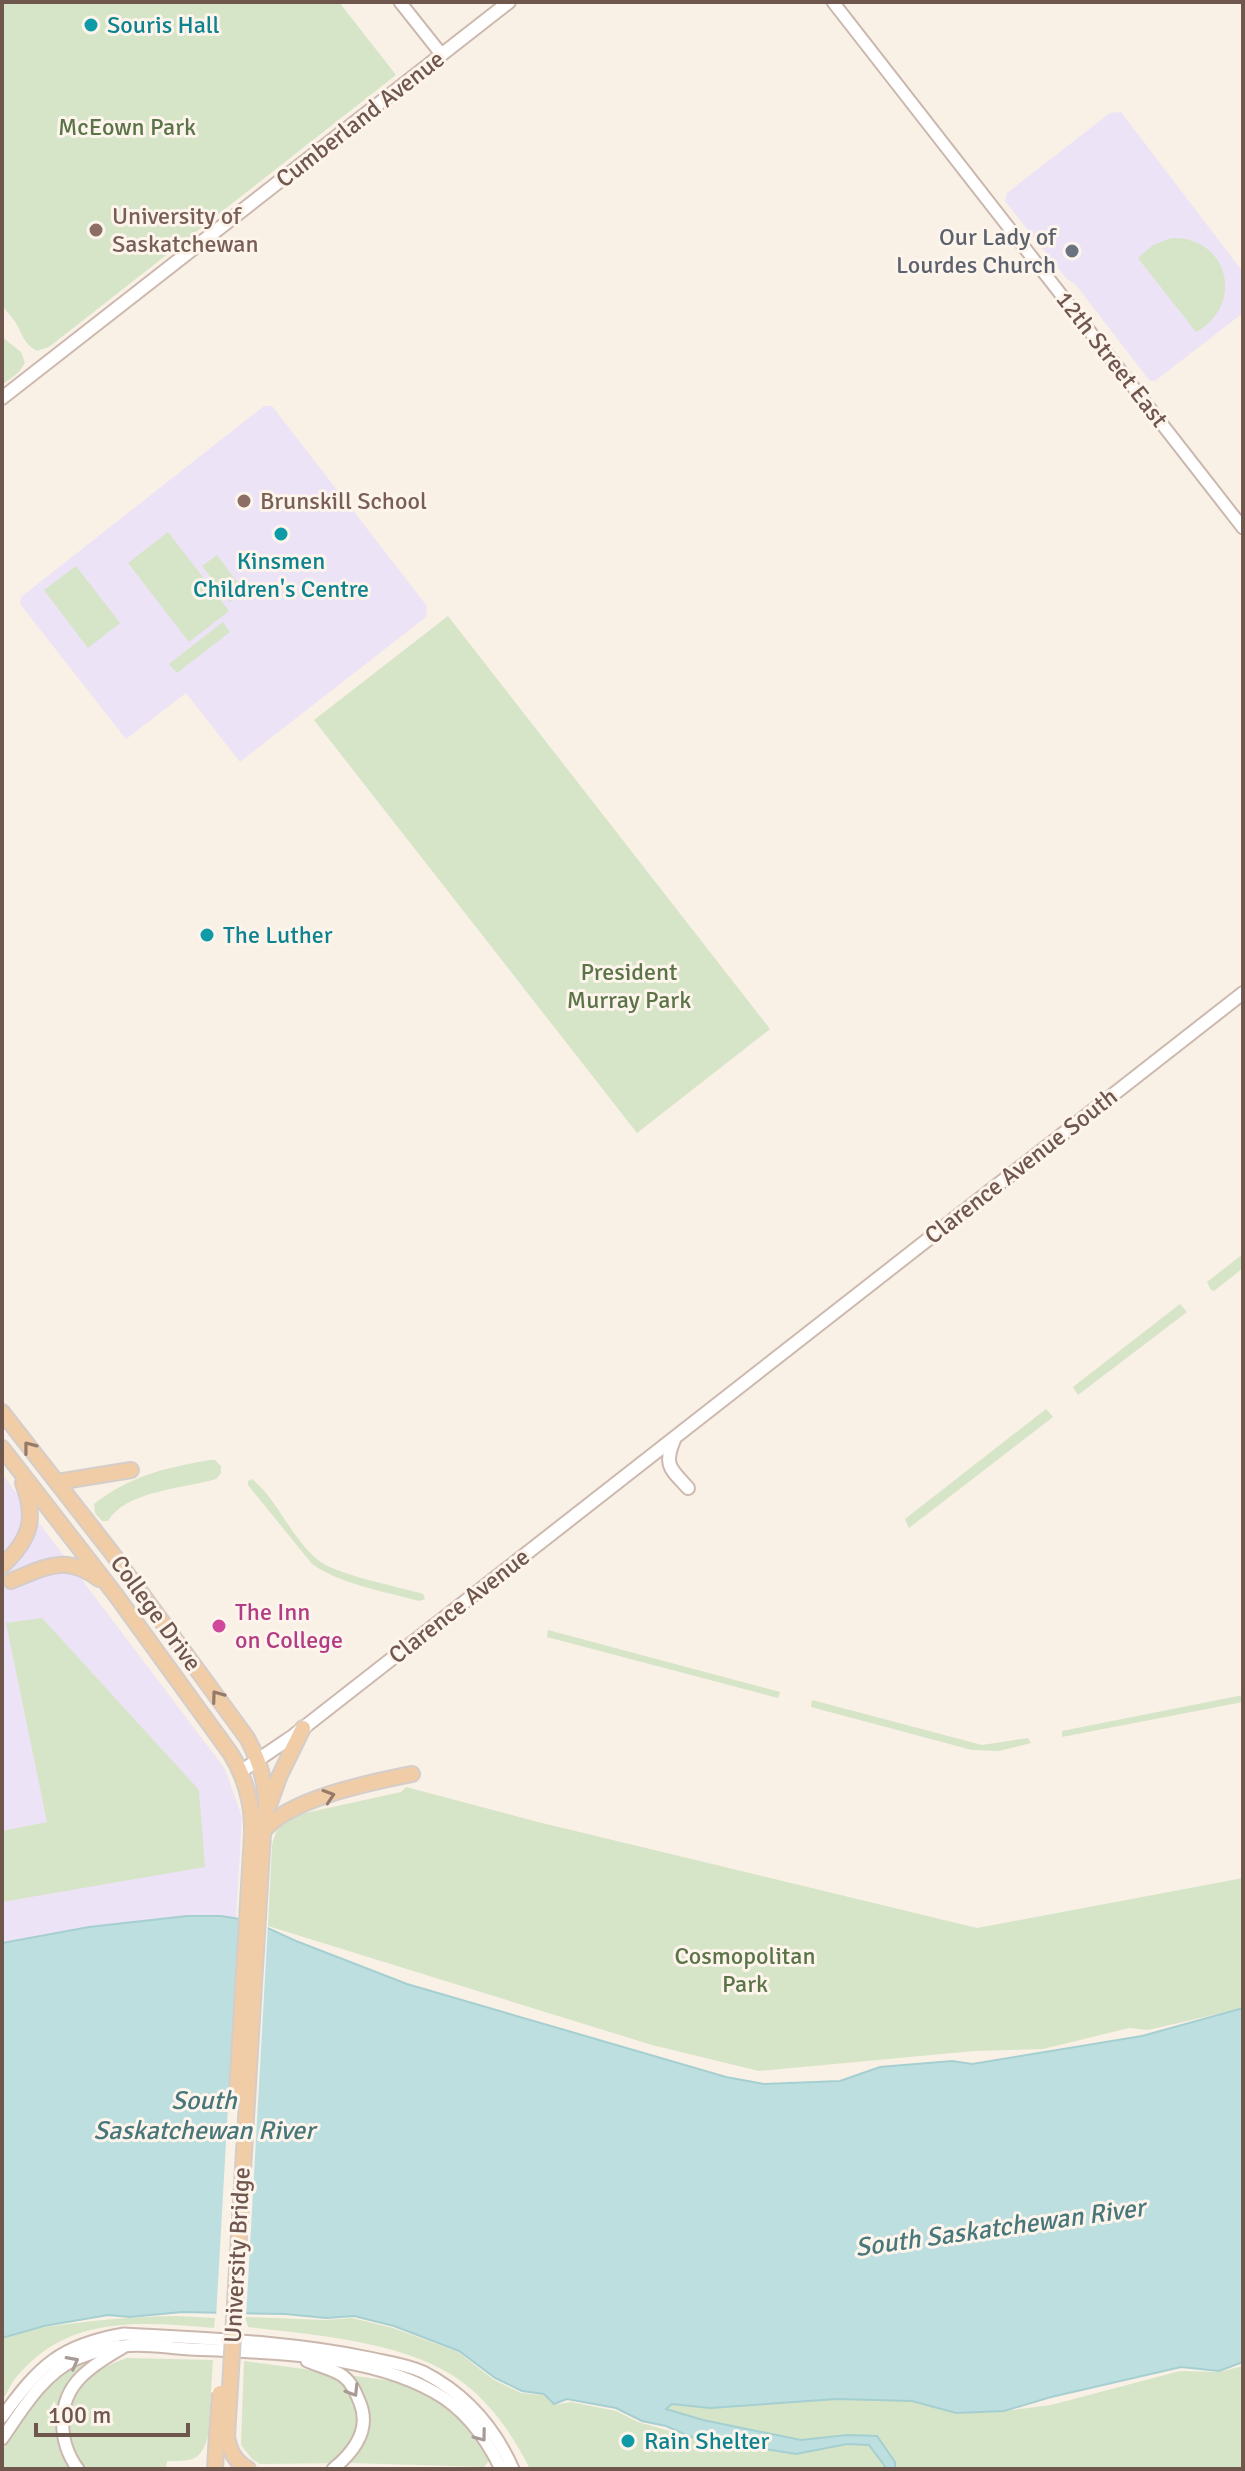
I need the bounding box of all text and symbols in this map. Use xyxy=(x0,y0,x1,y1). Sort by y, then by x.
place label: Souris Hall xyxy=(107,10,220,40)
marker: Souris Hall xyxy=(82,16,100,34)
street label: Cumberland Avenue xyxy=(270,44,450,194)
park label: McEown Park xyxy=(58,112,196,142)
place label: University of Saskatchewan xyxy=(112,201,259,259)
marker: University of Saskatchewan xyxy=(87,221,105,239)
place label: Our Lady of Lourdes Church xyxy=(896,222,1057,280)
marker: Our Lady of Lourdes Church xyxy=(1063,242,1081,260)
street label: 12th Street East xyxy=(1049,285,1175,433)
place label: Brunskill School xyxy=(260,486,427,516)
marker: Brunskill School xyxy=(235,492,253,510)
marker: Kinsmen Children's Centre xyxy=(272,525,290,543)
place label: Kinsmen Children's Centre xyxy=(193,546,369,604)
place label: The Luther xyxy=(223,920,333,950)
marker: The Luther xyxy=(198,926,216,944)
park label: President Murray Park xyxy=(567,957,691,1015)
street label: Clarence Avenue South xyxy=(919,1081,1123,1251)
one-way arrow xyxy=(25,1441,39,1456)
street label: Clarence Avenue xyxy=(382,1542,536,1670)
street label: College Drive xyxy=(104,1549,208,1677)
place label: The Inn on College xyxy=(235,1597,343,1655)
marker: The Inn on College xyxy=(210,1617,228,1635)
one-way arrow xyxy=(212,1690,226,1704)
one-way arrow xyxy=(322,1789,336,1805)
park label: Cosmopolitan Park xyxy=(674,1941,816,1999)
water label: South Saskatchewan River xyxy=(94,2085,318,2147)
street label: University Bridge xyxy=(217,2166,257,2344)
water label: South Saskatchewan River xyxy=(853,2191,1150,2264)
one-way arrow xyxy=(65,2357,79,2372)
one-way arrow xyxy=(343,2382,359,2397)
scale bar xyxy=(36,2387,188,2437)
text: 100 m xyxy=(48,2400,111,2430)
place label: Rain Shelter xyxy=(644,2426,770,2456)
one-way arrow xyxy=(471,2427,486,2442)
marker: Rain Shelter xyxy=(619,2432,637,2450)

